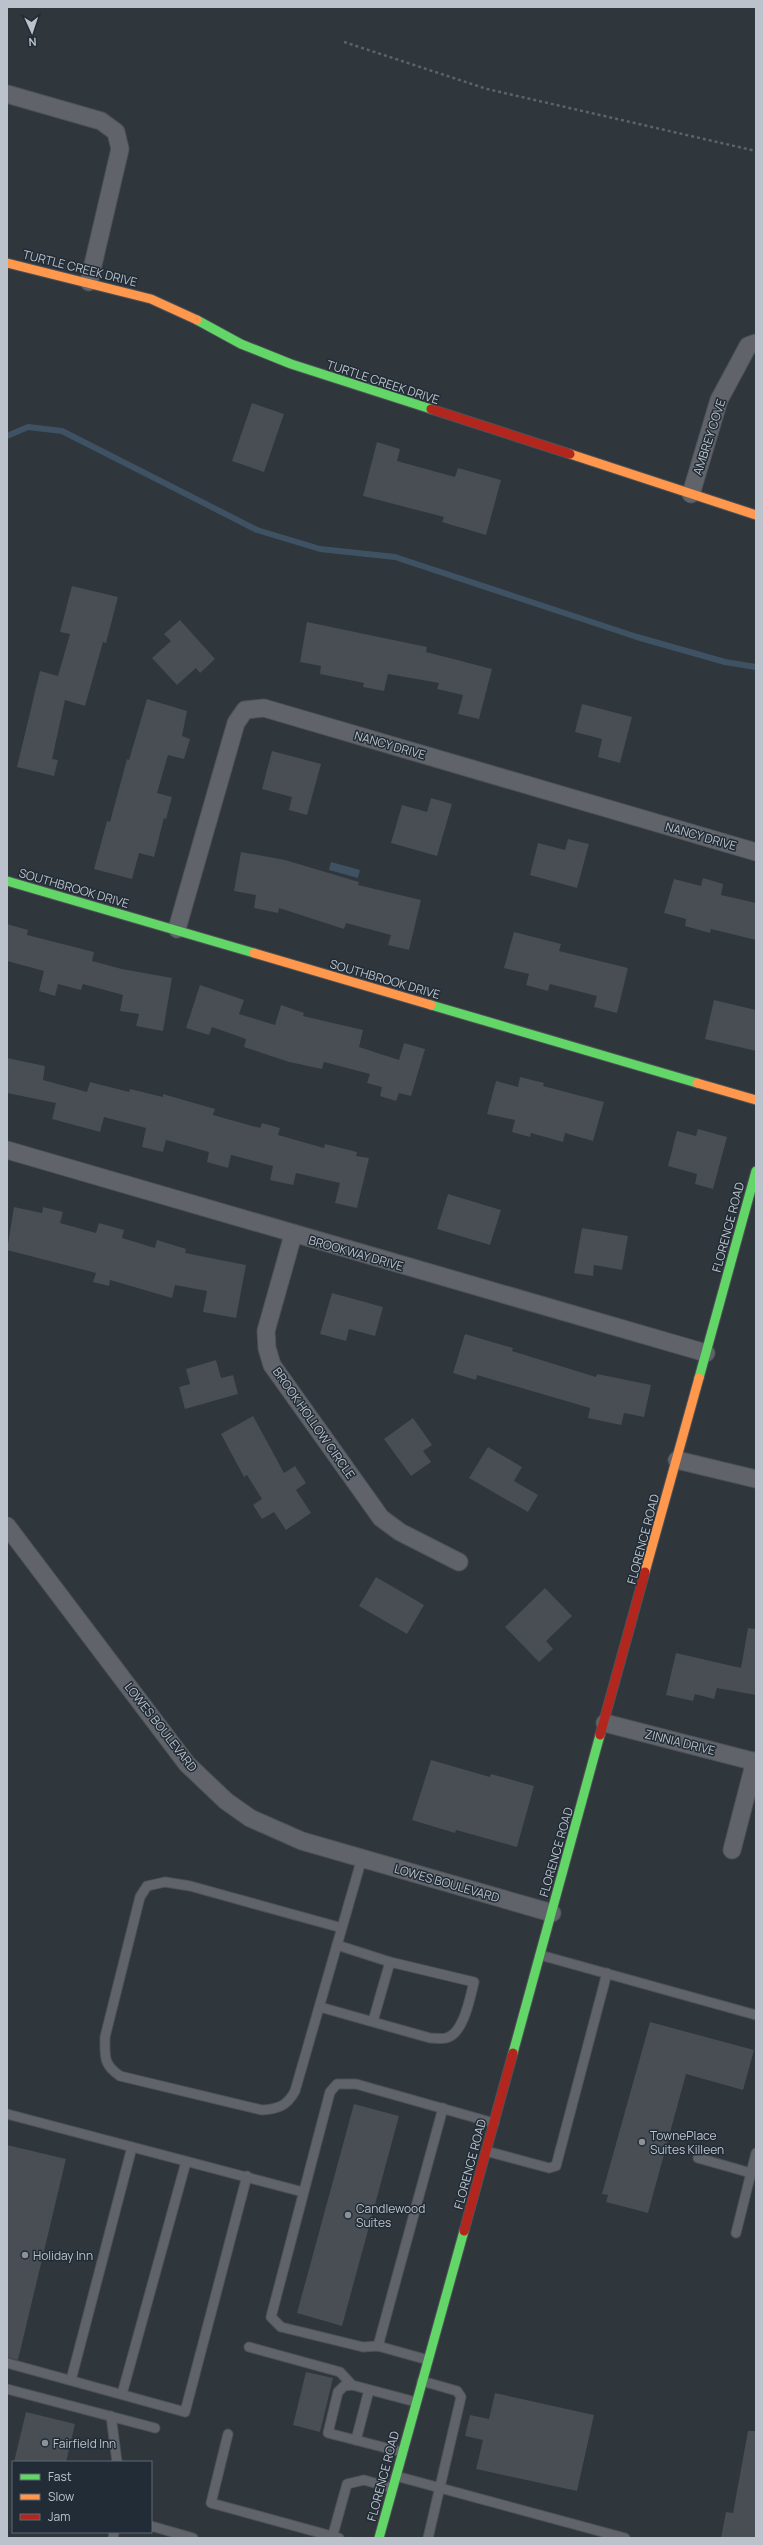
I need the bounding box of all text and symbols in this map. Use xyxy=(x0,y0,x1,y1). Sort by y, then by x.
north arrow xyxy=(12,12,52,52)
text: N xyxy=(28,35,37,50)
street label: TURTLE CREEK DRIVE xyxy=(21,246,139,290)
street label: TURTLE CREEK DRIVE xyxy=(325,356,442,408)
street label: AMBREY COVE xyxy=(689,397,729,477)
street label: NANCY DRIVE xyxy=(352,727,428,763)
street label: NANCY DRIVE xyxy=(663,818,739,854)
street label: SOUTHBROOK DRIVE xyxy=(17,864,131,912)
street label: SOUTHBROOK DRIVE xyxy=(328,955,442,1003)
street label: FLORENCE ROAD xyxy=(708,1180,748,1274)
street label: BROOKWAY DRIVE xyxy=(307,1231,405,1275)
street label: BROOK HOLLOW CIRCLE xyxy=(269,1364,359,1482)
street label: FLORENCE ROAD xyxy=(623,1492,663,1586)
street label: LOWES BOULEVARD xyxy=(121,1679,201,1775)
street label: ZINNIA DRIVE xyxy=(643,1725,717,1759)
street label: FLORENCE ROAD xyxy=(535,1805,577,1899)
street label: LOWES BOULEVARD xyxy=(392,1860,502,1906)
street label: FLORENCE ROAD xyxy=(450,2117,490,2211)
place label: TownePlace Suites Killeen xyxy=(650,2127,724,2158)
marker: TownePlace Suites Killeen xyxy=(637,2137,647,2147)
place label: Candlewood Suites xyxy=(356,2200,425,2231)
marker: Candlewood Suites xyxy=(343,2210,353,2220)
place label: Holiday Inn xyxy=(33,2247,93,2264)
marker: Holiday Inn xyxy=(20,2250,30,2260)
street label: FLORENCE ROAD xyxy=(363,2429,403,2523)
place label: Fairfield Inn xyxy=(53,2435,116,2452)
marker: Fairfield Inn xyxy=(40,2438,50,2448)
legend xyxy=(12,2461,152,2533)
text: Fast xyxy=(48,2468,72,2485)
text: Slow xyxy=(48,2488,74,2505)
text: Jam xyxy=(48,2508,70,2525)

